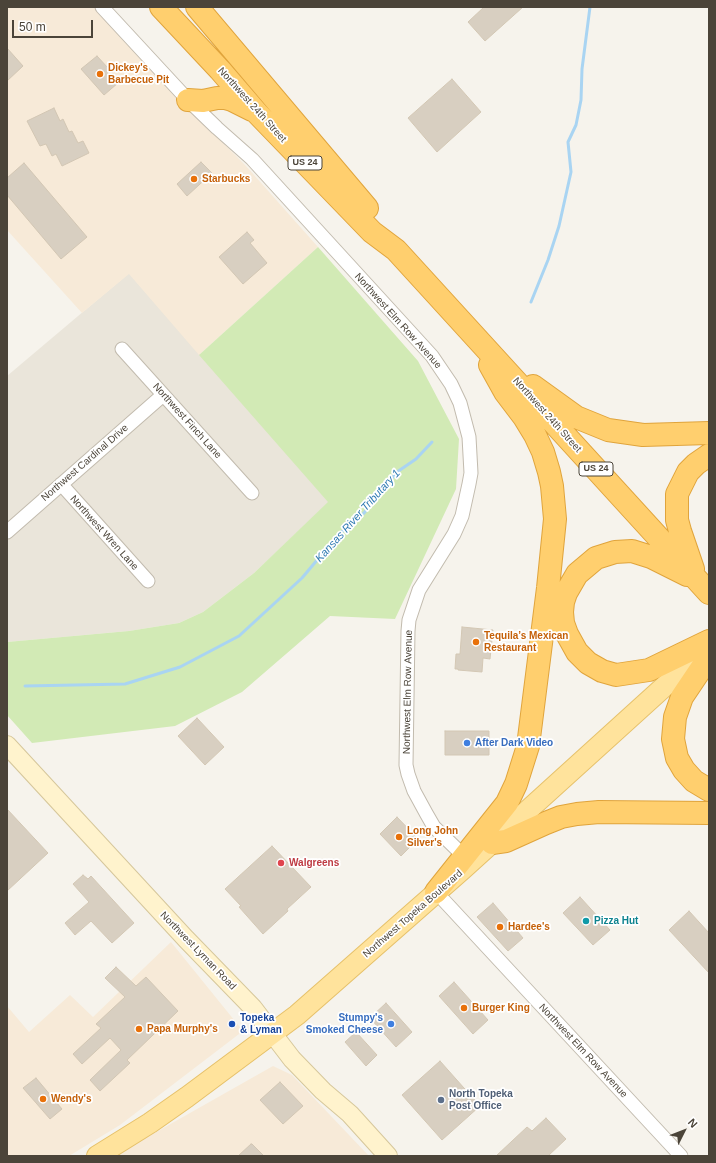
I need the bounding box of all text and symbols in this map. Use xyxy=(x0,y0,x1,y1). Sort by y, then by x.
scale bar xyxy=(14,12,95,38)
text: 50 m xyxy=(19,20,46,34)
place label: Dickey's Barbecue Pit xyxy=(108,62,169,86)
street label: Northwest 24th Street xyxy=(215,65,289,145)
marker: Dickey's Barbecue Pit xyxy=(95,69,105,79)
road number: US 24 xyxy=(288,156,322,170)
place label: Starbucks xyxy=(202,173,250,185)
marker: Starbucks xyxy=(189,174,199,184)
street label: Northwest Elm Row Avenue xyxy=(352,271,444,371)
street label: Northwest 24th Street xyxy=(510,375,584,455)
street label: Northwest Finch Lane xyxy=(150,381,224,461)
street label: Northwest Cardinal Drive xyxy=(39,422,131,504)
road number: US 24 xyxy=(579,462,613,476)
water label: Kansas River Tributary 1 xyxy=(313,467,403,565)
street label: Northwest Wren Lane xyxy=(67,493,141,573)
street label: Northwest Elm Row Avenue xyxy=(401,630,415,754)
place label: Tequila’s Mexican Restaurant xyxy=(484,630,568,654)
marker: Tequila’s Mexican Restaurant xyxy=(471,637,481,647)
place label: After Dark Video xyxy=(475,737,553,749)
marker: After Dark Video xyxy=(462,738,472,748)
place label: Long John Silver's xyxy=(407,825,458,848)
marker: Long John Silver's xyxy=(394,832,404,842)
place label: Walgreens xyxy=(289,857,339,869)
marker: Walgreens xyxy=(276,858,286,868)
street label: Northwest Topeka Boulevard xyxy=(361,868,465,960)
street label: Northwest Lyman Road xyxy=(158,909,238,993)
place label: Pizza Hut xyxy=(594,915,638,927)
marker: Pizza Hut xyxy=(581,916,591,926)
place label: Hardee's xyxy=(508,921,550,933)
marker: Hardee's xyxy=(495,922,505,932)
street label: Northwest Elm Row Avenue xyxy=(536,1001,630,1101)
place label: Burger King xyxy=(472,1002,530,1014)
marker: Burger King xyxy=(459,1003,469,1013)
place label: Topeka & Lyman xyxy=(240,1012,282,1036)
place label: Stumpy's Smoked Cheese xyxy=(306,1012,383,1036)
marker: Topeka & Lyman xyxy=(227,1019,237,1029)
marker: Stumpy's Smoked Cheese xyxy=(386,1019,396,1029)
place label: Papa Murphy's xyxy=(147,1023,218,1035)
marker: Papa Murphy's xyxy=(134,1024,144,1034)
place label: North Topeka Post Office xyxy=(449,1088,513,1112)
place label: Wendy's xyxy=(51,1093,92,1105)
marker: Wendy's xyxy=(38,1094,48,1104)
marker: North Topeka Post Office xyxy=(436,1095,446,1105)
north arrow xyxy=(664,1111,704,1151)
text: N xyxy=(686,1116,700,1130)

